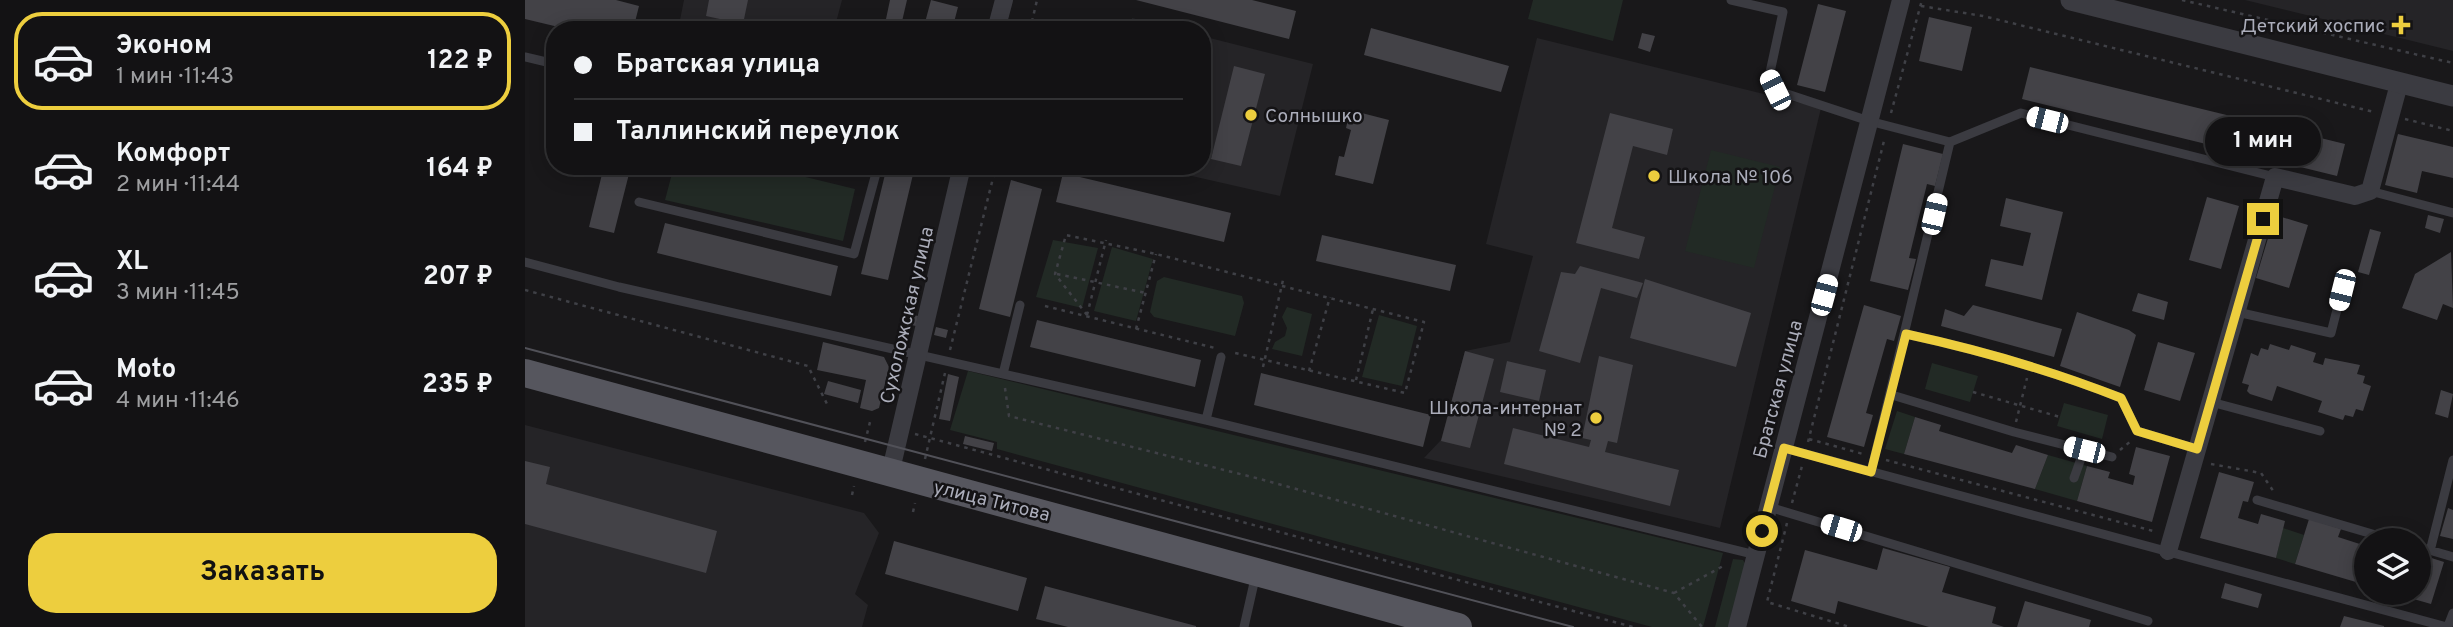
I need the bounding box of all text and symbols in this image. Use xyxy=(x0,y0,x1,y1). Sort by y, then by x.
place label: Детский хоспис xyxy=(2241,15,2385,39)
marker: Детский хоспис xyxy=(2391,15,2411,35)
icon: car xyxy=(32,30,95,93)
text: Эконом xyxy=(116,30,212,63)
text: 122 ₽ xyxy=(427,45,493,78)
text: Братская улица xyxy=(616,49,820,82)
text: 1 мин · 11:43 xyxy=(116,63,234,92)
car xyxy=(1757,67,1794,113)
place label: Солнышко xyxy=(1265,105,1363,129)
car xyxy=(2025,105,2070,135)
marker: Солнышко xyxy=(1243,107,1259,123)
text: Таллинский переулок xyxy=(616,116,900,149)
callout: 1 мин xyxy=(2205,118,2321,166)
text: 1 мин xyxy=(2233,127,2293,156)
icon: car xyxy=(32,138,95,201)
text: Комфорт xyxy=(116,138,230,171)
text: 164 ₽ xyxy=(426,153,493,186)
place label: Школа № 106 xyxy=(1668,166,1793,190)
marker: Школа № 106 xyxy=(1646,168,1662,184)
text: 2 мин · 11:44 xyxy=(116,171,240,200)
car xyxy=(1920,191,1949,237)
route end xyxy=(2247,203,2279,235)
street label: Сухоложская улица xyxy=(876,225,940,406)
icon: car xyxy=(32,246,95,309)
text: XL xyxy=(116,246,148,279)
text: 207 ₽ xyxy=(423,261,493,294)
car xyxy=(2327,267,2358,313)
car xyxy=(1809,272,1840,318)
text: 3 мин · 11:45 xyxy=(116,279,240,308)
street label: Братская улица xyxy=(1749,318,1809,461)
icon: car xyxy=(32,354,95,417)
text: Moto xyxy=(116,354,176,387)
text: 235 ₽ xyxy=(422,369,493,402)
text: 4 мин · 11:46 xyxy=(116,387,240,416)
place label: Школа-интернат № 2 xyxy=(1429,397,1582,443)
marker: Школа-интернат № 2 xyxy=(1588,410,1604,426)
car xyxy=(2062,435,2107,465)
street label: улица Титова xyxy=(931,476,1052,528)
car xyxy=(1818,512,1865,544)
route start xyxy=(1746,515,1778,547)
map controls xyxy=(2354,528,2431,605)
button: layers xyxy=(2354,528,2431,605)
button: Заказать xyxy=(28,533,497,613)

